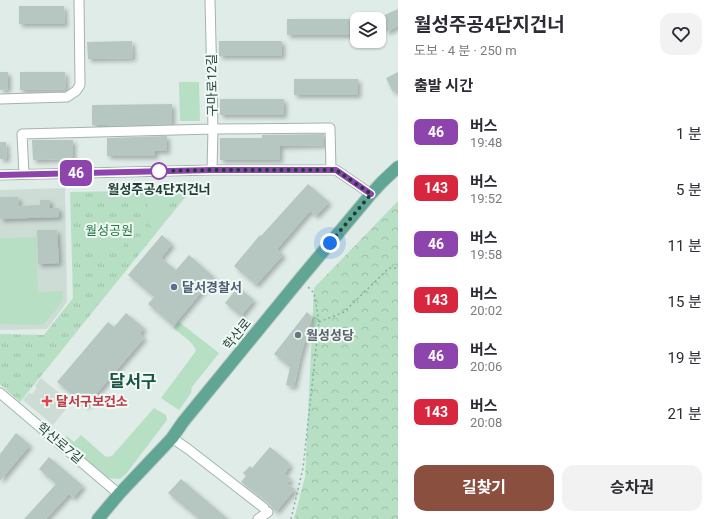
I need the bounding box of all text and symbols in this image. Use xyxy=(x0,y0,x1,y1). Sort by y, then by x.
map controls xyxy=(350,12,386,48)
button: layers xyxy=(350,12,386,48)
text: 월성주공4단지건너 xyxy=(414,13,565,36)
button: heart xyxy=(660,13,702,55)
text: 도보 · 4 분 · 250 m xyxy=(414,43,517,58)
street label: 구마로12길 xyxy=(204,54,220,116)
text: 출발 시간 xyxy=(414,77,473,95)
text: 버스 xyxy=(470,117,498,135)
text: 46 xyxy=(428,124,444,140)
text: 1 분 xyxy=(676,125,702,143)
text: 19:48 xyxy=(470,135,502,150)
line badge: 46 xyxy=(58,160,94,186)
marker: 월성주공4단지건너 xyxy=(150,162,168,180)
text: 46 xyxy=(68,165,84,181)
text: 버스 xyxy=(470,173,498,191)
text: 143 xyxy=(424,180,448,196)
text: 5 분 xyxy=(676,181,702,199)
place label: 월성주공4단지건너 xyxy=(107,182,211,197)
text: 19:52 xyxy=(470,191,502,206)
park label: 월성공원 xyxy=(85,223,133,238)
text: 버스 xyxy=(470,229,498,247)
your location xyxy=(320,233,340,253)
text: 46 xyxy=(428,236,444,252)
text: 11 분 xyxy=(668,237,702,255)
text: 19:58 xyxy=(470,247,502,262)
place label: 달서경찰서 xyxy=(182,280,242,295)
marker: 달서경찰서 xyxy=(169,282,179,292)
text: 버스 xyxy=(470,285,498,303)
text: 143 xyxy=(424,292,448,308)
text: 15 분 xyxy=(668,293,702,311)
text: 20:02 xyxy=(470,303,502,318)
street label: 학산로 xyxy=(220,315,254,353)
place label: 월성성당 xyxy=(306,328,354,343)
marker: 월성성당 xyxy=(293,330,303,340)
text: 버스 xyxy=(470,341,498,359)
text: 46 xyxy=(428,348,444,364)
text: 19 분 xyxy=(668,349,702,367)
text: 20:06 xyxy=(470,359,502,374)
district label: 달서구 xyxy=(110,371,156,391)
place label: 달서구보건소 xyxy=(56,394,128,409)
marker: 달서구보건소 xyxy=(41,395,53,407)
text: 버스 xyxy=(470,397,498,415)
text: 143 xyxy=(424,404,448,420)
text: 21 분 xyxy=(668,405,702,423)
text: 20:08 xyxy=(470,415,502,430)
street label: 학산로7길 xyxy=(34,420,86,466)
button: 길찾기 xyxy=(414,465,554,511)
button: 승차권 xyxy=(562,465,702,511)

